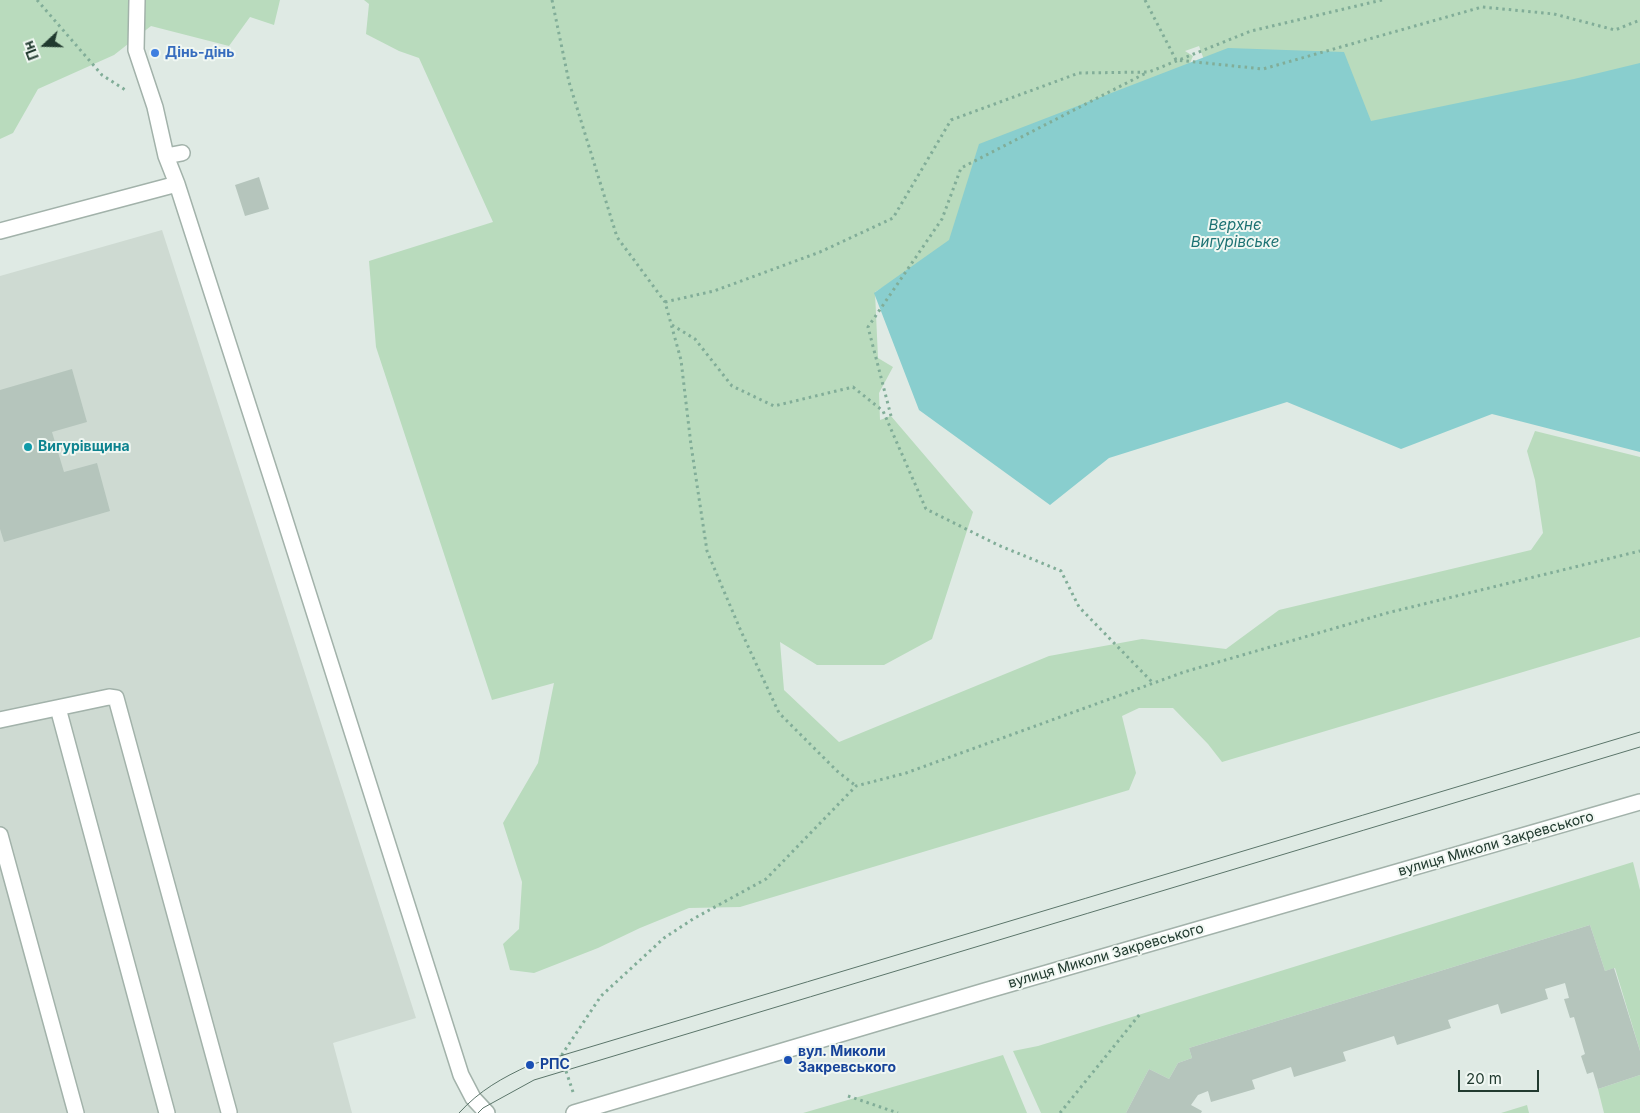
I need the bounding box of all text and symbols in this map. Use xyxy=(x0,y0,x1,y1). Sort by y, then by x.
north arrow xyxy=(20,20,70,70)
text: Пн xyxy=(19,39,42,63)
place label: Дінь-дінь xyxy=(165,45,235,61)
marker: Дінь-дінь xyxy=(149,47,161,59)
water label: Верхнє Вигурівське xyxy=(1191,216,1279,251)
place label: Вигурівщина xyxy=(38,439,130,455)
marker: Вигурівщина xyxy=(22,441,34,453)
street label: вулиця Миколи Закревського xyxy=(1396,808,1596,880)
street label: вулиця Миколи Закревського xyxy=(1006,920,1206,992)
place label: вул. Миколи Закревського xyxy=(798,1044,896,1076)
marker: вул. Миколи Закревського xyxy=(782,1054,794,1066)
place label: РПС xyxy=(540,1057,570,1073)
marker: РПС xyxy=(524,1059,536,1071)
scale bar xyxy=(1460,1060,1541,1092)
text: 20 m xyxy=(1466,1069,1502,1088)

